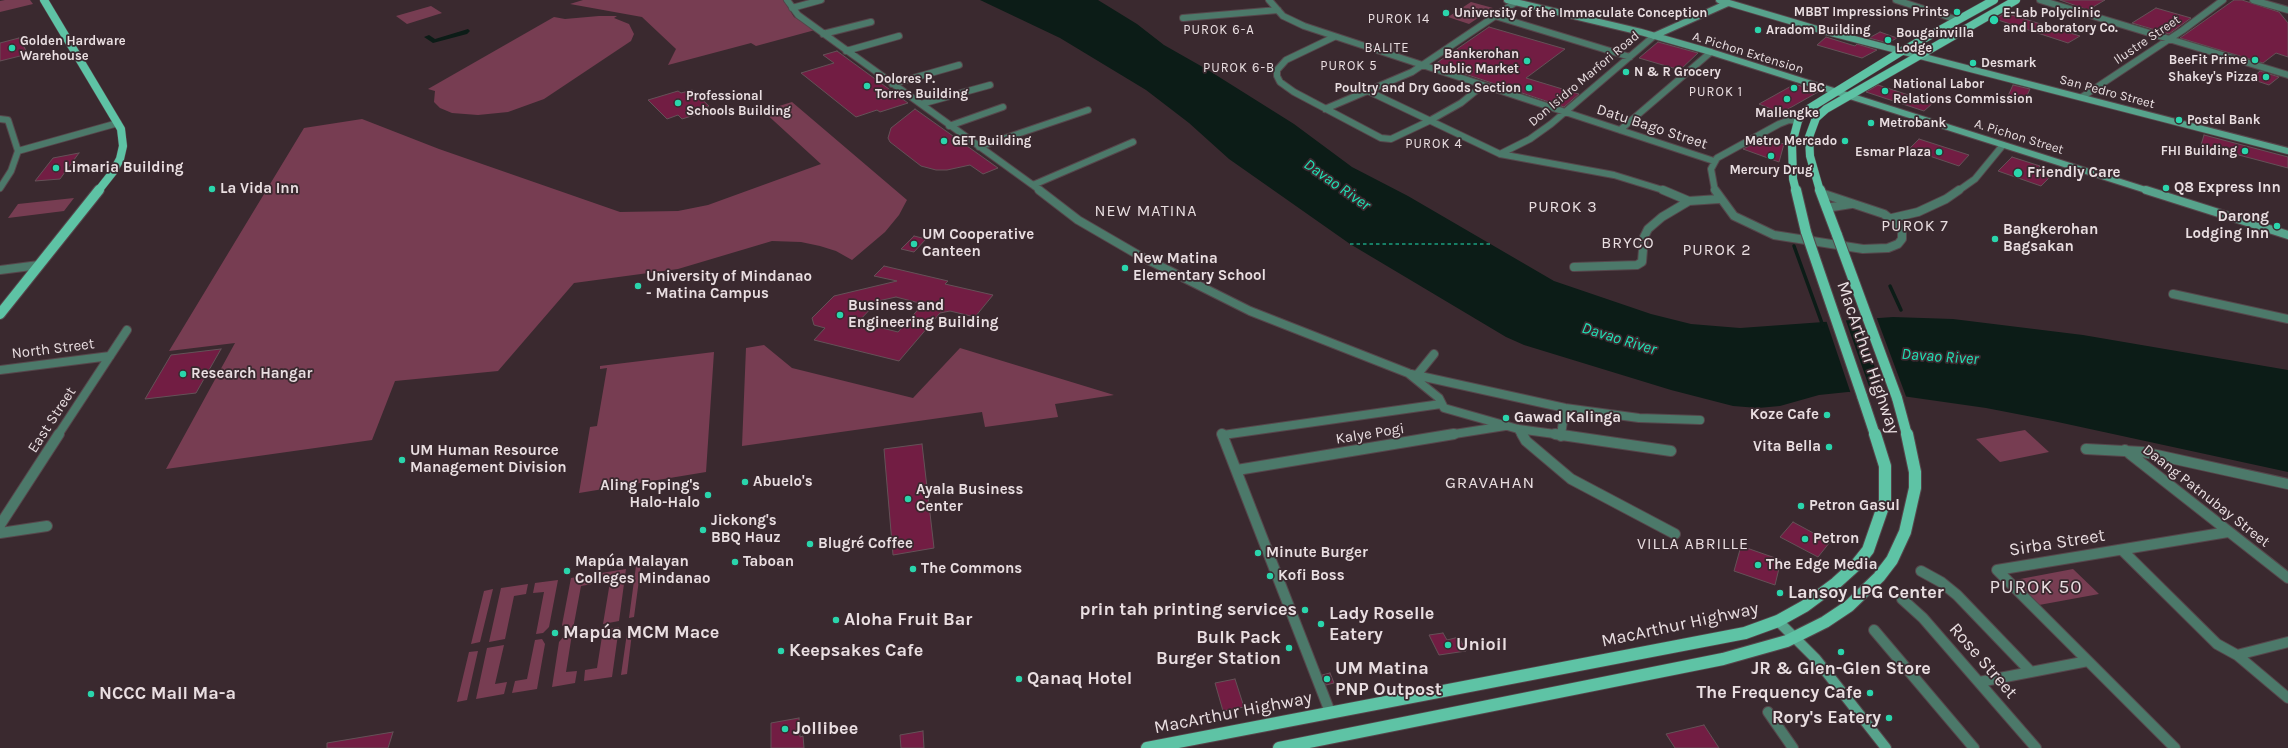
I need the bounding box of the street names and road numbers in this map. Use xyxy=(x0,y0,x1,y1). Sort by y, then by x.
street label: Ilustre Street xyxy=(2111,12,2183,68)
street label: Don Isidro Marfori Road xyxy=(1526,28,1642,130)
street label: A. Pichon Extension xyxy=(1690,29,1806,77)
street label: San Pedro Street xyxy=(2058,72,2156,112)
street label: Datu Bago Street xyxy=(1594,101,1710,153)
street label: A. Pichon Street xyxy=(1973,116,2065,158)
street label: MacArthur Highway xyxy=(1832,279,1904,437)
street label: North Street xyxy=(11,335,95,363)
street label: East Street xyxy=(24,384,80,456)
street label: Kalye Pogi xyxy=(1334,420,1406,448)
street label: Daang Patnubay Street xyxy=(2139,441,2273,551)
street label: Sirba Street xyxy=(2007,525,2107,561)
street label: MacArthur Highway xyxy=(1599,598,1761,652)
street label: Rose Street xyxy=(1944,619,2022,703)
street label: MacArthur Highway xyxy=(1152,687,1314,739)

